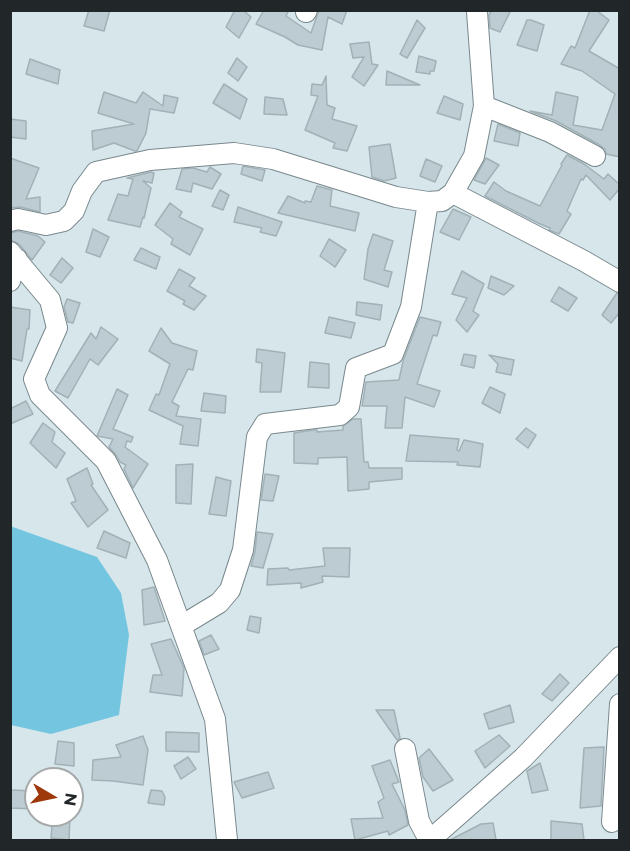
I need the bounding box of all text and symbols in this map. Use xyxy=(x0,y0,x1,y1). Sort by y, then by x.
north arrow xyxy=(24,767,84,827)
text: N xyxy=(60,792,81,807)

